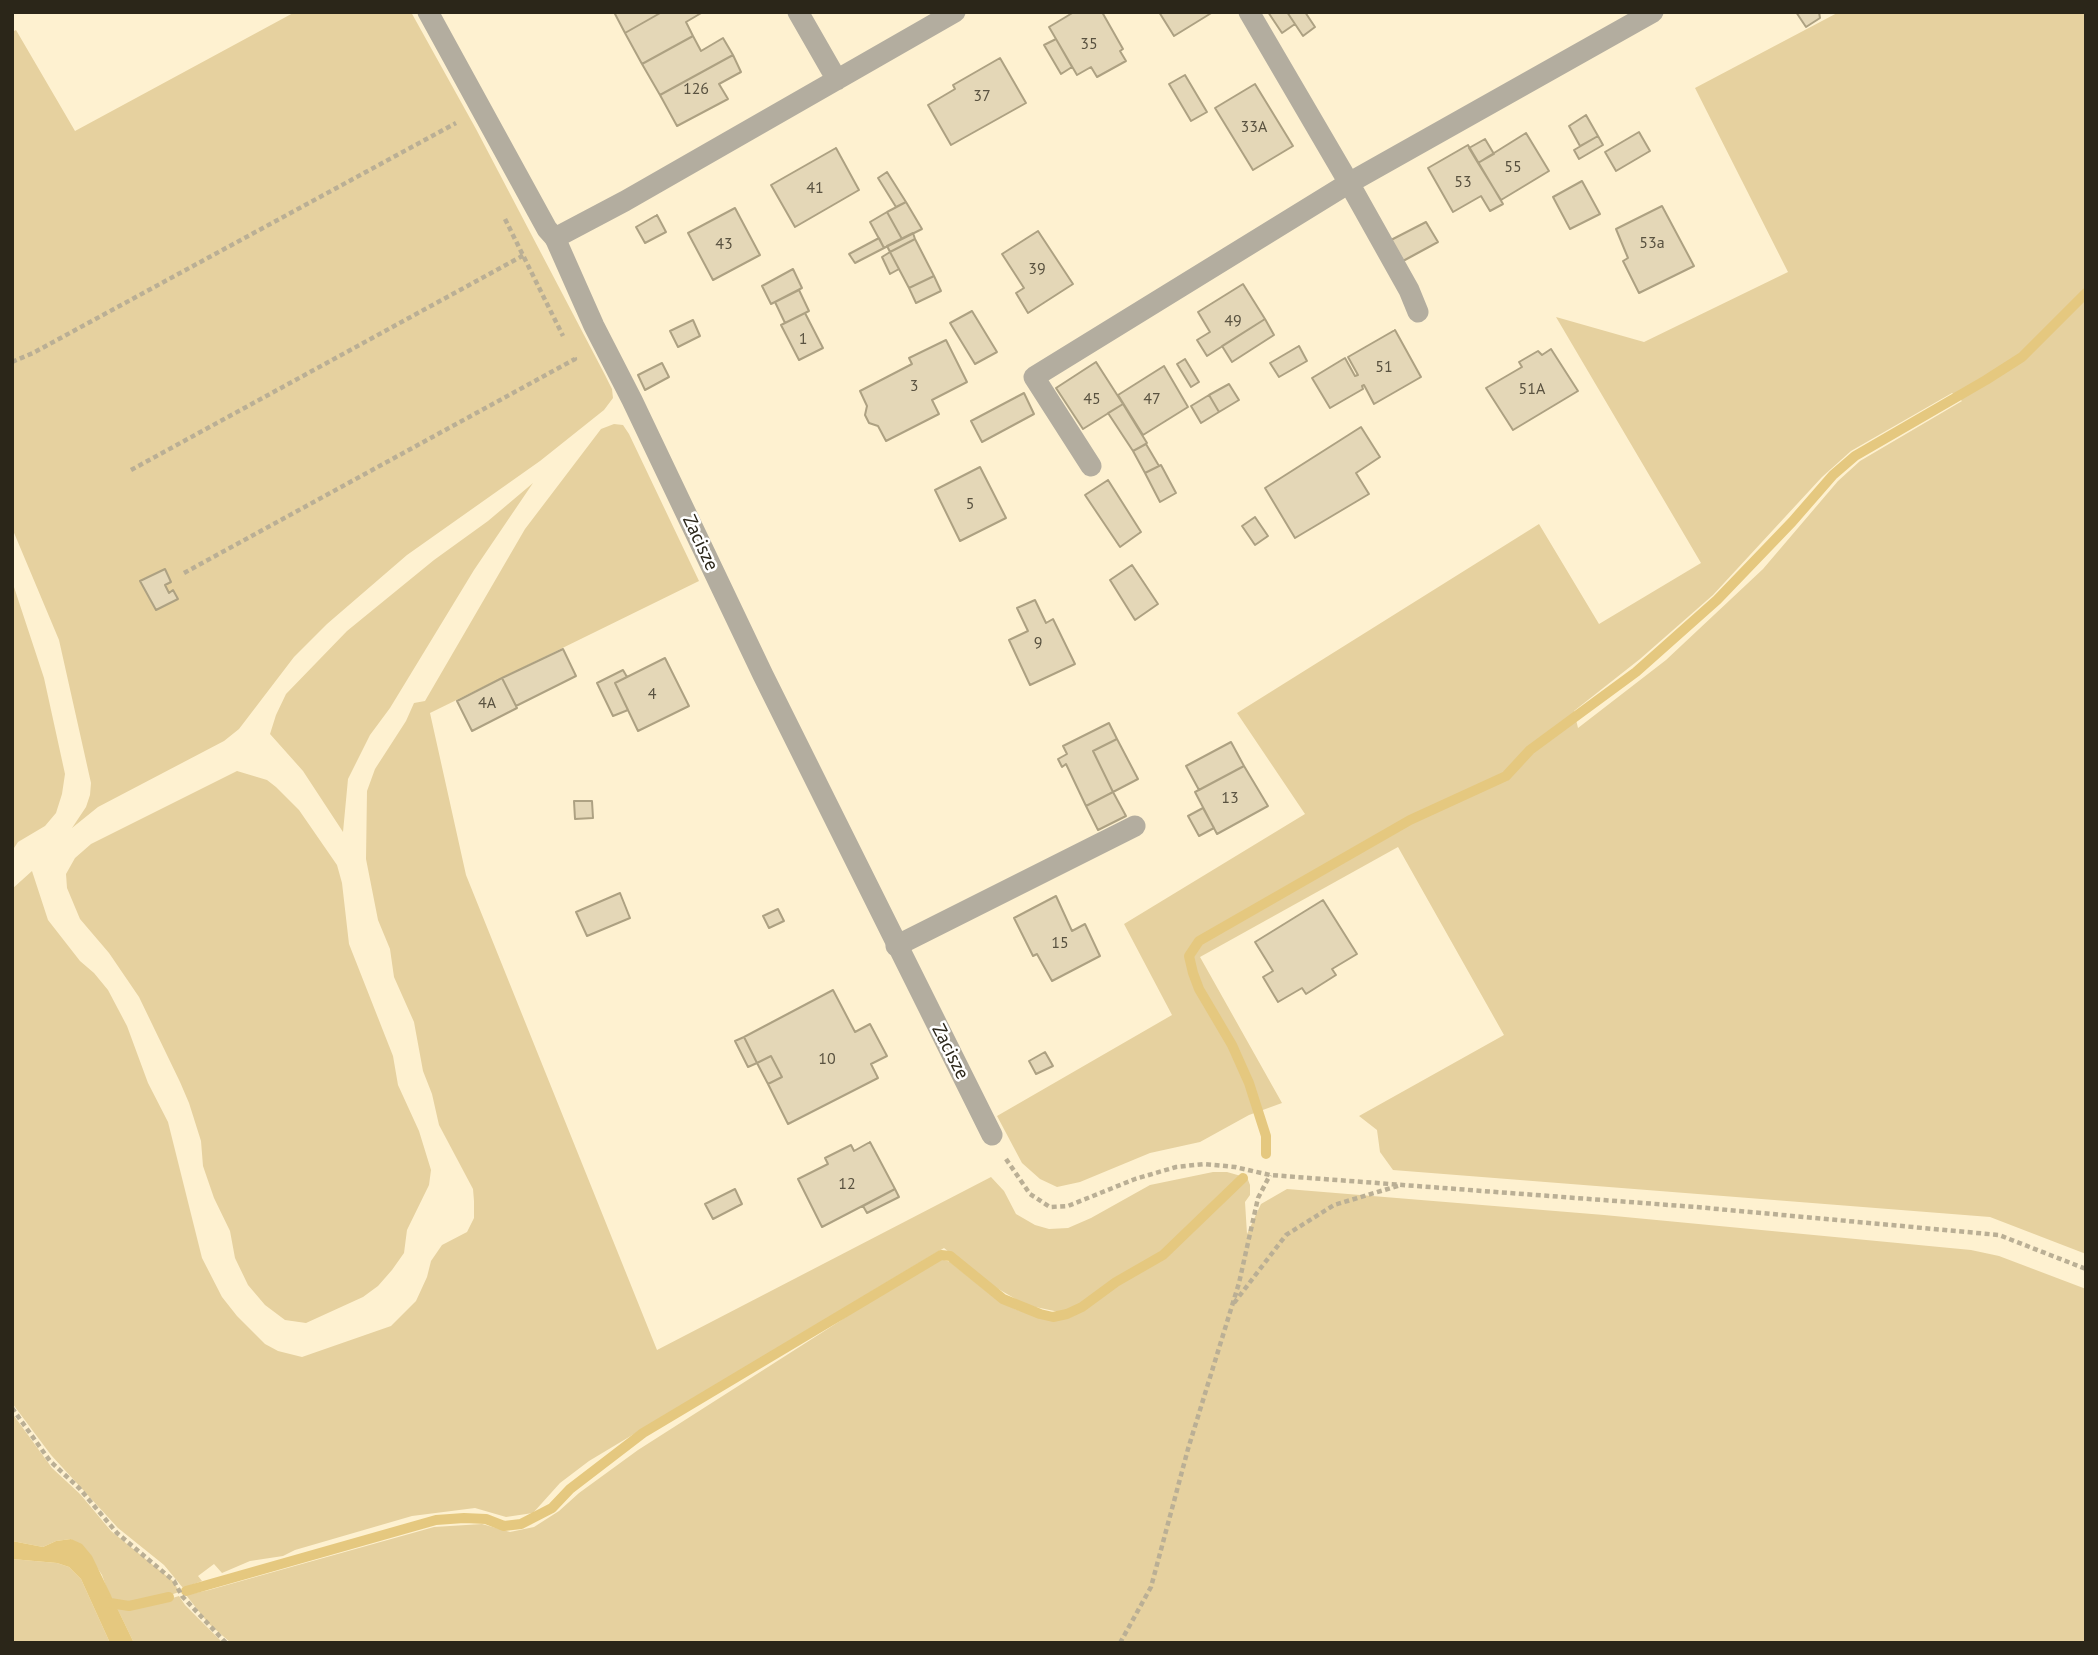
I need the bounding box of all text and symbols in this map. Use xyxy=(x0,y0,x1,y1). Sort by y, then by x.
house number: 35 xyxy=(1080,34,1098,54)
house number: 126 xyxy=(683,79,709,99)
house number: 37 xyxy=(973,86,991,106)
house number: 33A xyxy=(1241,117,1267,137)
house number: 55 xyxy=(1504,157,1522,177)
house number: 53 xyxy=(1454,172,1472,192)
house number: 41 xyxy=(806,178,824,198)
house number: 53a xyxy=(1639,233,1665,253)
house number: 43 xyxy=(715,234,733,254)
house number: 39 xyxy=(1028,259,1046,279)
house number: 49 xyxy=(1224,311,1242,331)
house number: 1 xyxy=(799,329,807,349)
house number: 51 xyxy=(1375,357,1393,377)
house number: 3 xyxy=(910,376,918,396)
house number: 51A xyxy=(1519,379,1545,399)
house number: 45 xyxy=(1083,389,1101,409)
house number: 47 xyxy=(1143,389,1161,409)
house number: 5 xyxy=(966,494,974,514)
street label: Zacisze xyxy=(677,512,723,574)
house number: 9 xyxy=(1034,633,1042,653)
house number: 4 xyxy=(648,684,656,704)
house number: 4A xyxy=(478,693,496,713)
house number: 13 xyxy=(1221,788,1239,808)
house number: 15 xyxy=(1051,933,1069,953)
street label: Zacisze xyxy=(926,1021,974,1083)
house number: 10 xyxy=(818,1049,836,1069)
house number: 12 xyxy=(838,1174,856,1194)

